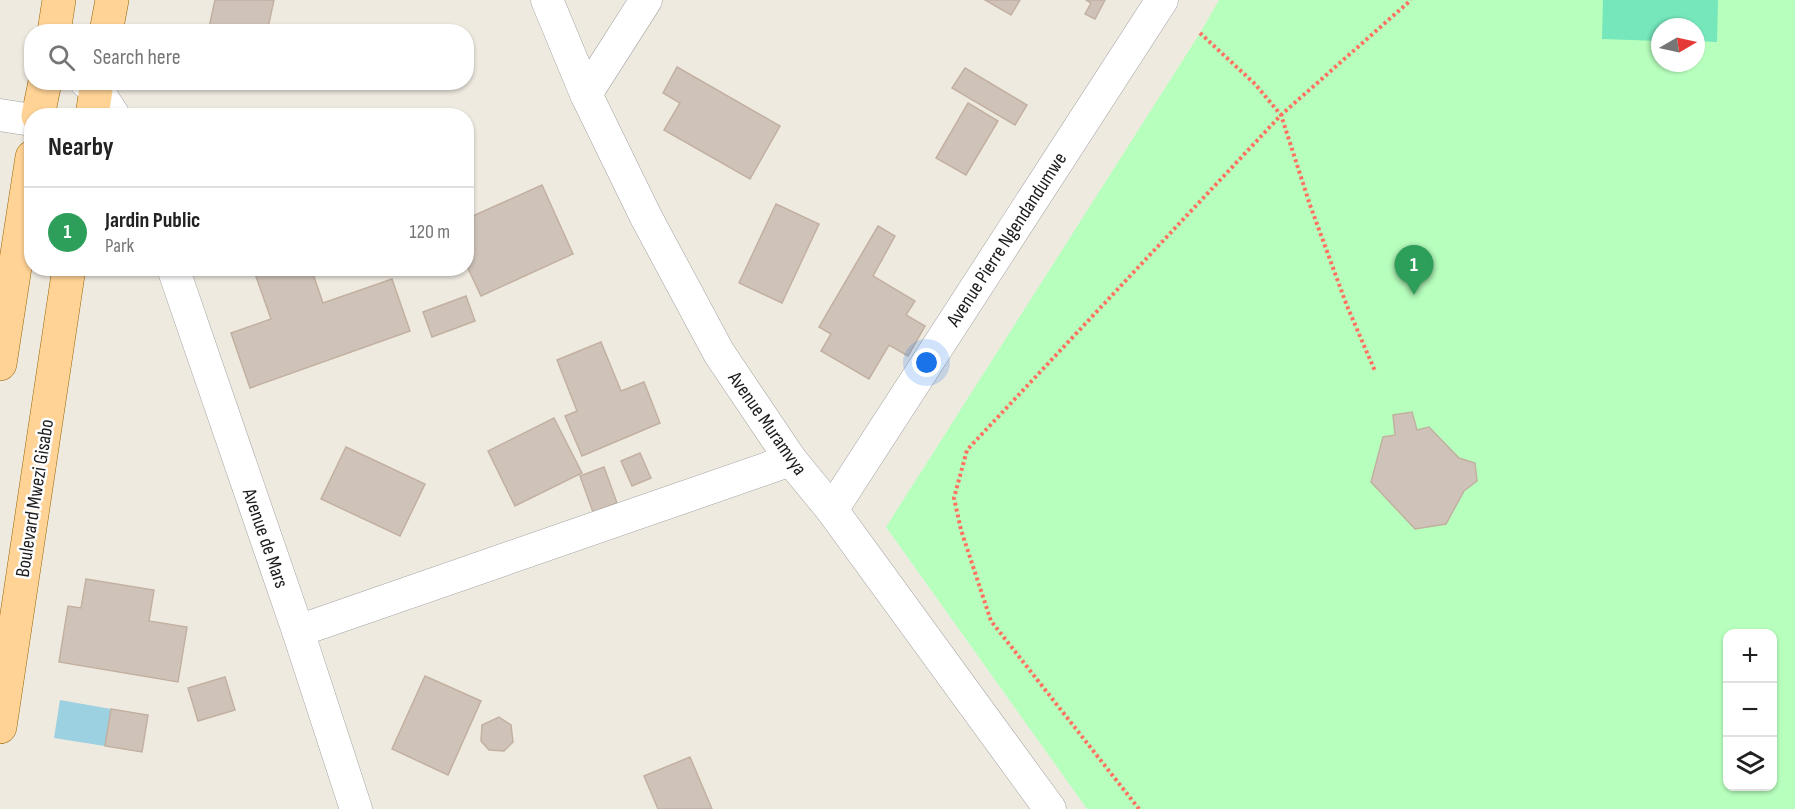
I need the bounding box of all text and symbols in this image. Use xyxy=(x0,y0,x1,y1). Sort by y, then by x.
north arrow xyxy=(1651,18,1705,72)
search box xyxy=(24,24,474,90)
icon: search xyxy=(45,41,78,74)
text: Search here xyxy=(93,44,180,71)
text: Nearby xyxy=(48,132,114,163)
street label: Avenue Pierre Ngendandumwe xyxy=(941,148,1072,332)
text: Jardin Public xyxy=(105,207,200,234)
text: 1 xyxy=(64,220,71,244)
text: 120 m xyxy=(410,220,450,244)
text: Park xyxy=(105,234,134,258)
pin: 1 xyxy=(1394,246,1434,295)
your location xyxy=(912,348,941,377)
street label: Avenue Muramvya xyxy=(722,366,812,480)
street label: Boulevard Mwezi Gisabo xyxy=(11,417,59,579)
street label: Avenue de Mars xyxy=(236,484,293,591)
map controls xyxy=(1723,629,1777,791)
button: + xyxy=(1723,629,1777,683)
button: − xyxy=(1723,683,1777,737)
button: layers xyxy=(1723,737,1777,791)

